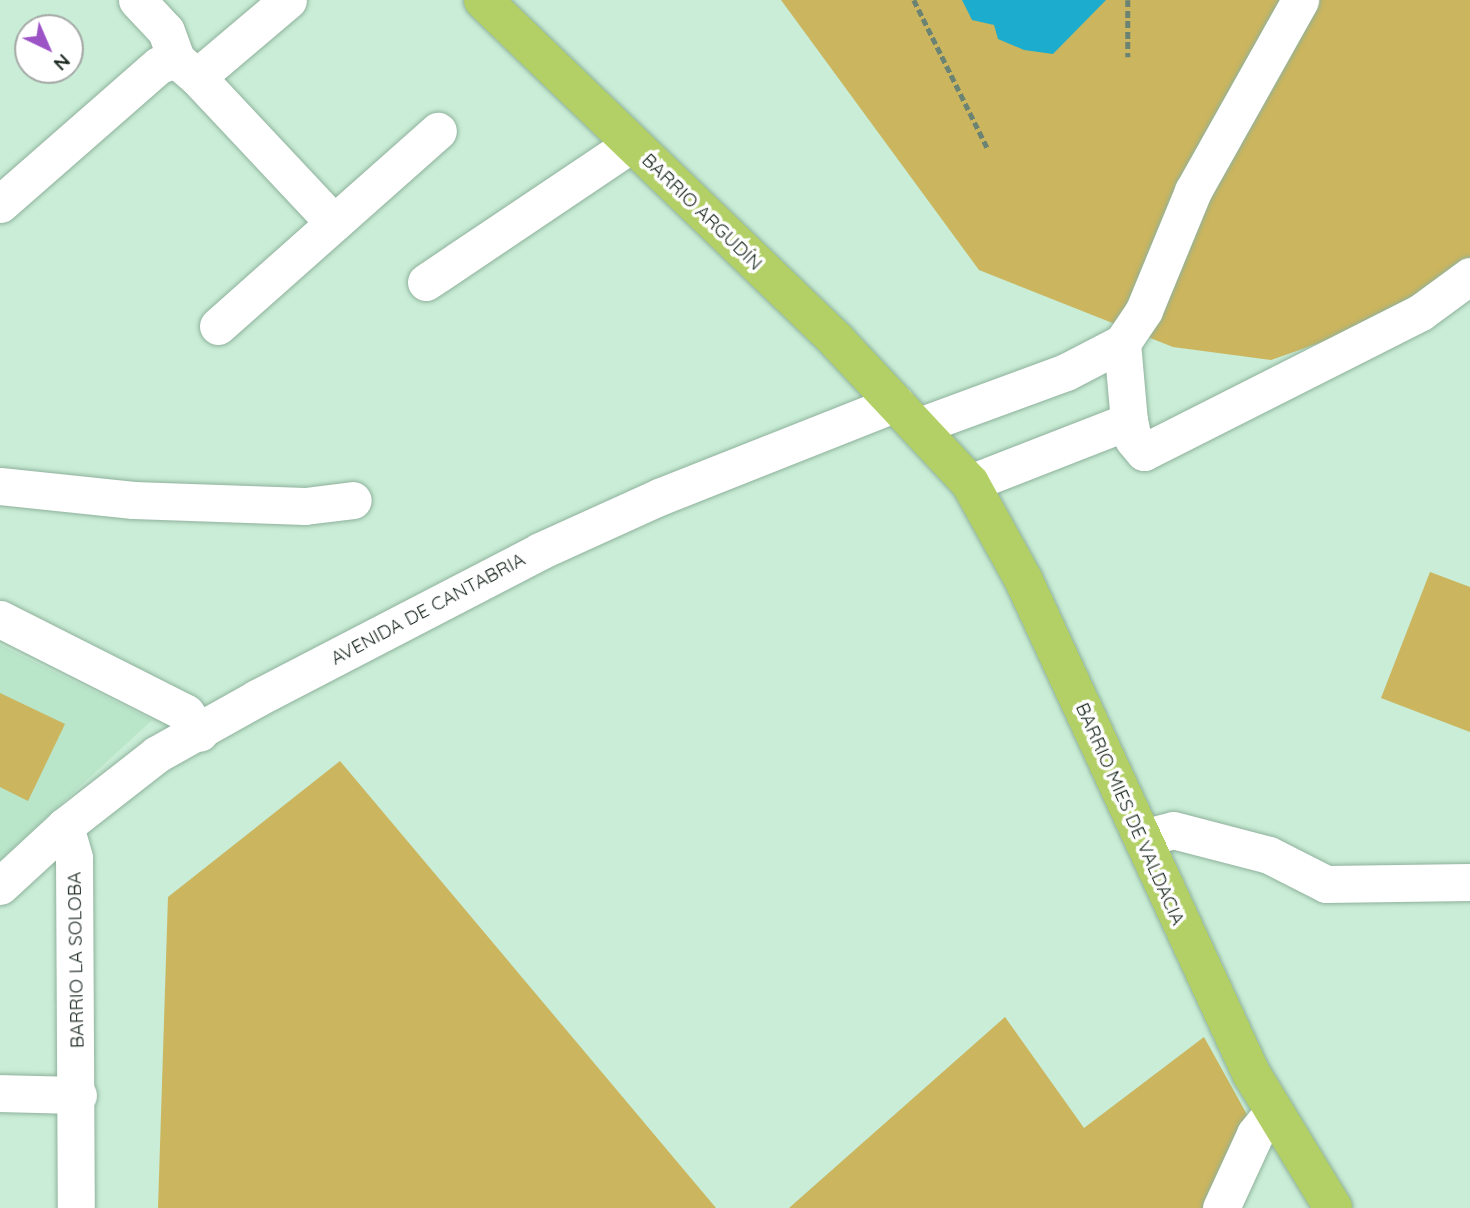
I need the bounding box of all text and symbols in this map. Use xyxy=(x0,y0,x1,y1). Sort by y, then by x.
north arrow xyxy=(14,14,84,84)
text: N xyxy=(49,49,76,76)
street label: BARRIO ARGUDÍN xyxy=(637,149,767,275)
street label: AVENIDA DE CANTABRIA xyxy=(327,548,529,670)
street label: BARRIO MIES DE VALDACIA xyxy=(1071,699,1189,929)
street label: BARRIO LA SOLOBA xyxy=(63,872,89,1048)

